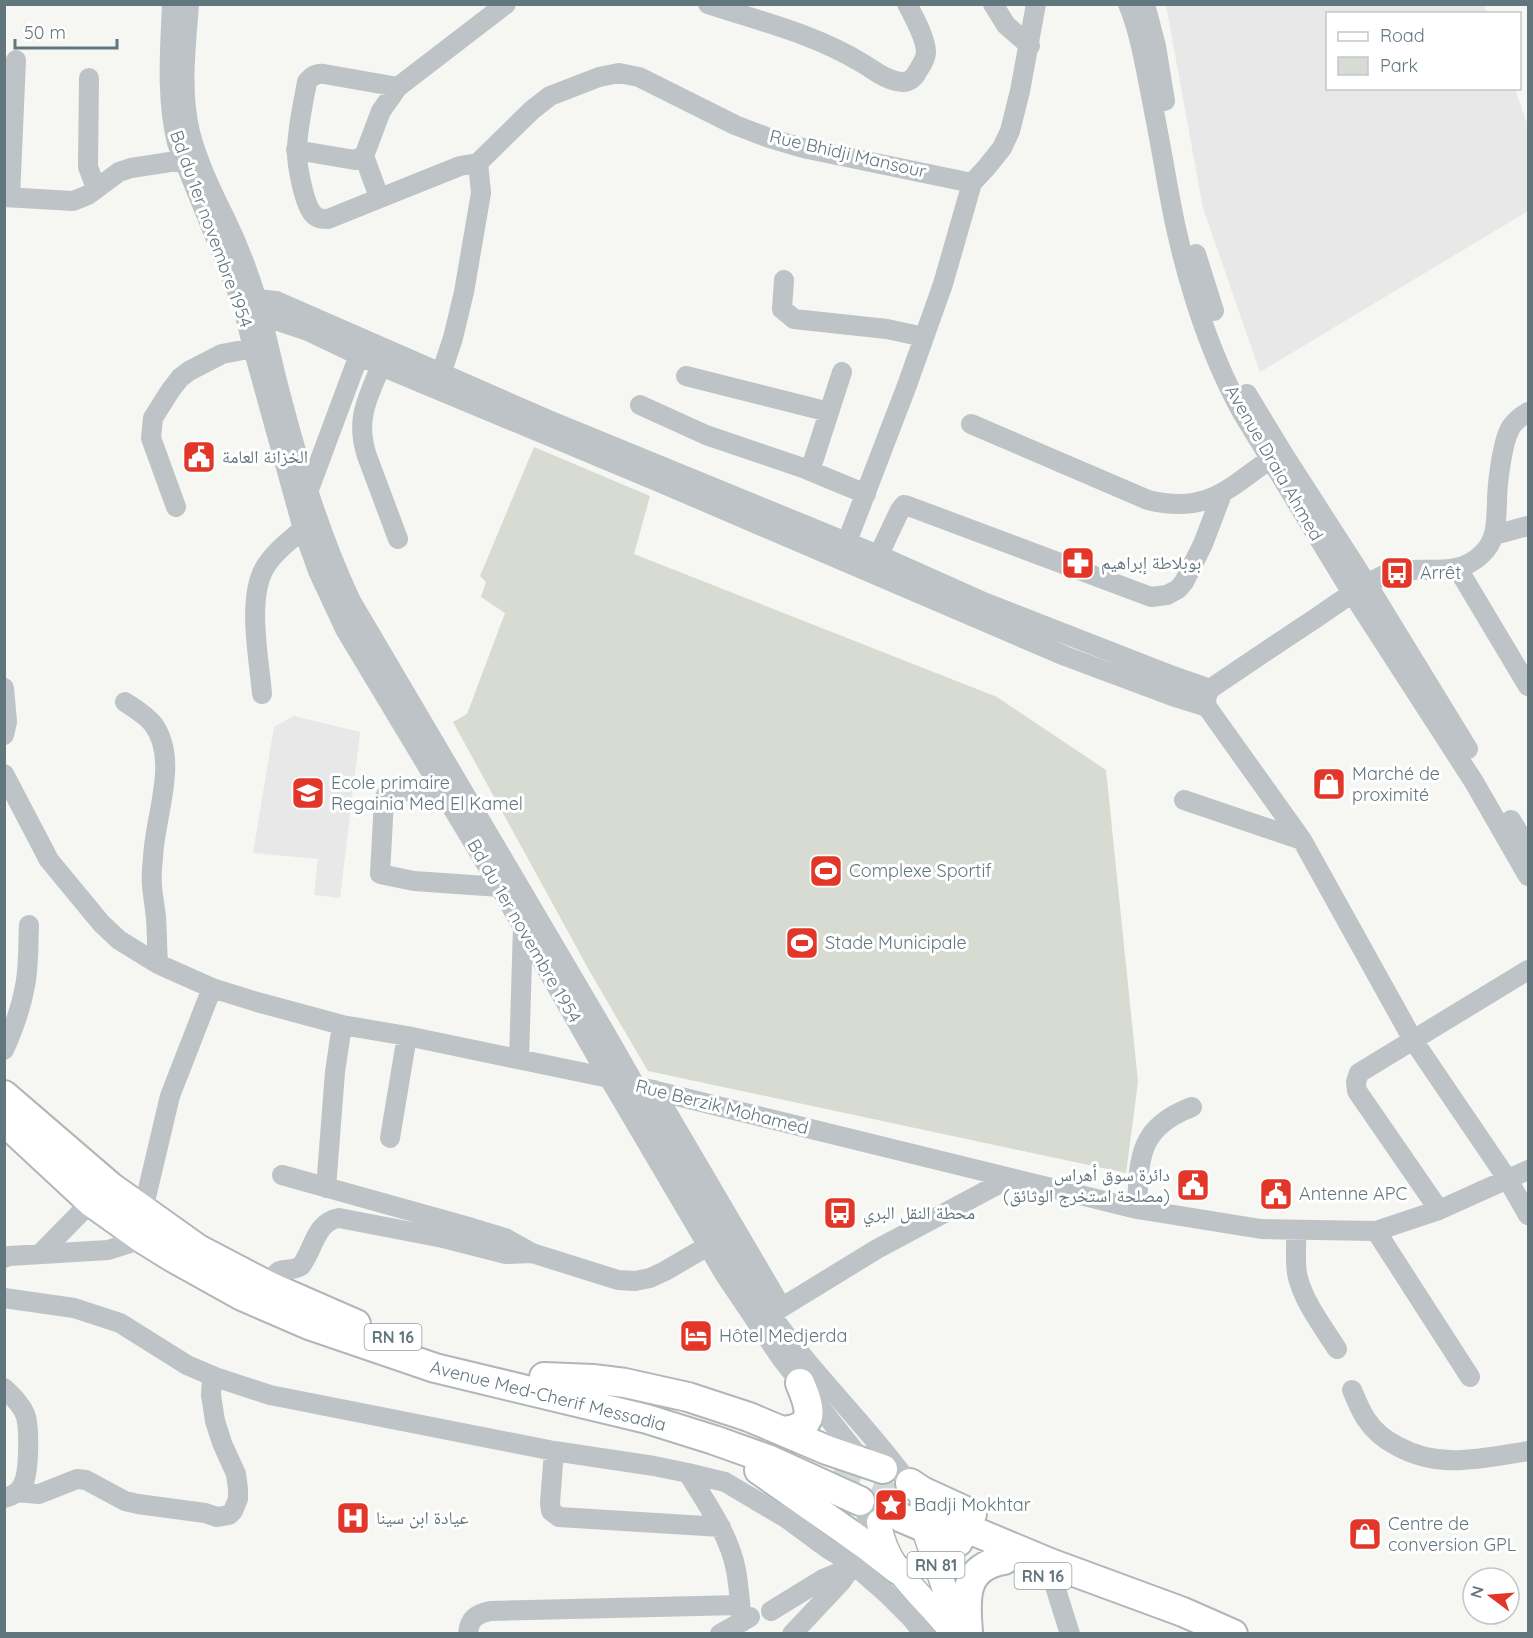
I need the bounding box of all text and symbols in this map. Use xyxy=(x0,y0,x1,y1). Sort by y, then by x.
scale bar xyxy=(15,12,117,50)
legend xyxy=(1326,12,1521,90)
text: 50 m xyxy=(24,21,66,44)
text: Road xyxy=(1380,24,1425,47)
text: Park xyxy=(1380,54,1418,77)
street label: Rue Bhidji Mansour xyxy=(767,124,929,183)
street label: Bd du 1er novembre 1954 xyxy=(165,127,258,331)
street label: Avenue Draia Ahmed xyxy=(1220,381,1328,545)
public building icon: الخزانة العامة xyxy=(181,439,217,475)
place label: الخزانة العامة xyxy=(222,445,308,468)
pharmacy icon: بوبلاطة إبراهيم xyxy=(1060,545,1096,581)
place label: بوبلاطة إبراهيم xyxy=(1101,551,1201,575)
bus stop icon: Arrêt xyxy=(1379,555,1415,591)
place label: Arrêt xyxy=(1420,561,1461,584)
place label: Marché de proximité xyxy=(1352,762,1440,806)
shop icon: Marché de proximité xyxy=(1311,766,1347,802)
place label: Ecole primaire Regainia Med El Kamel xyxy=(331,771,523,815)
school or university icon: Ecole primaire Regainia Med El Kamel xyxy=(290,775,326,811)
street label: Bd du 1er novembre 1954 xyxy=(462,835,586,1027)
sports icon: Complexe Sportif xyxy=(808,853,844,889)
place label: Complexe Sportif xyxy=(849,859,992,882)
sports icon: Stade Municipale xyxy=(784,925,820,961)
place label: Stade Municipale xyxy=(825,931,967,954)
street label: Rue Berzik Mohamed xyxy=(633,1074,811,1139)
place label: دائرة سوق أهراس (مصلحة استخرج الوثائق) xyxy=(1003,1163,1170,1208)
public building icon: دائرة سوق أهراس (مصلحة استخرج الوثائق) xyxy=(1175,1167,1211,1203)
public building icon: Antenne APC xyxy=(1258,1176,1294,1212)
place label: Antenne APC xyxy=(1299,1182,1407,1205)
bus stop icon: محطة النقل البري xyxy=(822,1195,858,1231)
place label: محطة النقل البري xyxy=(863,1201,975,1228)
hotel icon: Hôtel Medjerda xyxy=(678,1318,714,1354)
road number: RN 16 xyxy=(364,1324,422,1350)
place label: Hôtel Medjerda xyxy=(719,1324,847,1347)
street label: Avenue Med-Cherif Messadia xyxy=(428,1355,669,1436)
place icon: Badji Mokhtar xyxy=(873,1487,909,1523)
place label: Badji Mokhtar xyxy=(914,1493,1031,1516)
hospital icon: عيادة ابن سينا xyxy=(335,1500,371,1536)
place label: عيادة ابن سينا xyxy=(376,1506,469,1529)
place label: Centre de conversion GPL xyxy=(1388,1512,1517,1556)
shop icon: Centre de conversion GPL xyxy=(1347,1516,1383,1552)
road number: RN 81 xyxy=(908,1552,964,1578)
road number: RN 16 xyxy=(1014,1563,1072,1589)
north arrow xyxy=(1461,1566,1521,1626)
text: N xyxy=(1465,1583,1488,1600)

